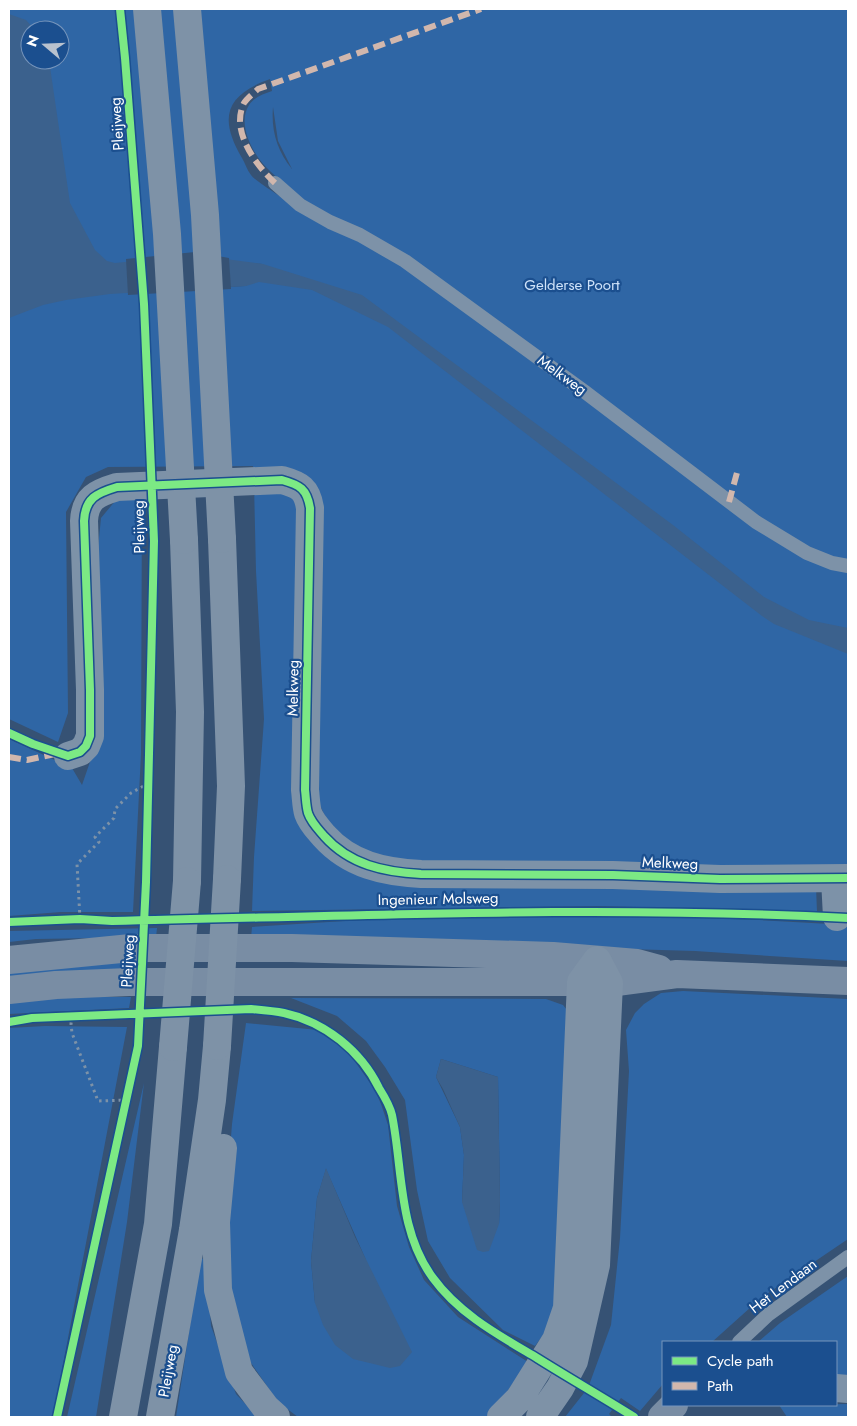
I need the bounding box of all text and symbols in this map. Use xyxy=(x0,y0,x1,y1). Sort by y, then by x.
north arrow xyxy=(20,20,70,70)
text: N xyxy=(21,32,44,49)
street label: Pleijweg xyxy=(104,97,130,151)
park label: Gelderse Poort xyxy=(524,274,620,296)
street label: Melkweg xyxy=(533,350,591,400)
street label: Pleijweg xyxy=(128,500,150,554)
street label: Melkweg xyxy=(282,660,304,716)
street label: Melkweg xyxy=(641,851,699,875)
street label: Ingenieur Molsweg xyxy=(377,887,499,911)
street label: Pleijweg xyxy=(116,934,140,988)
street label: Het Lendaan xyxy=(745,1253,821,1319)
legend xyxy=(662,1341,837,1406)
street label: Pleijweg xyxy=(153,1343,183,1399)
text: Cycle path xyxy=(707,1350,774,1372)
text: Path xyxy=(707,1375,733,1397)

